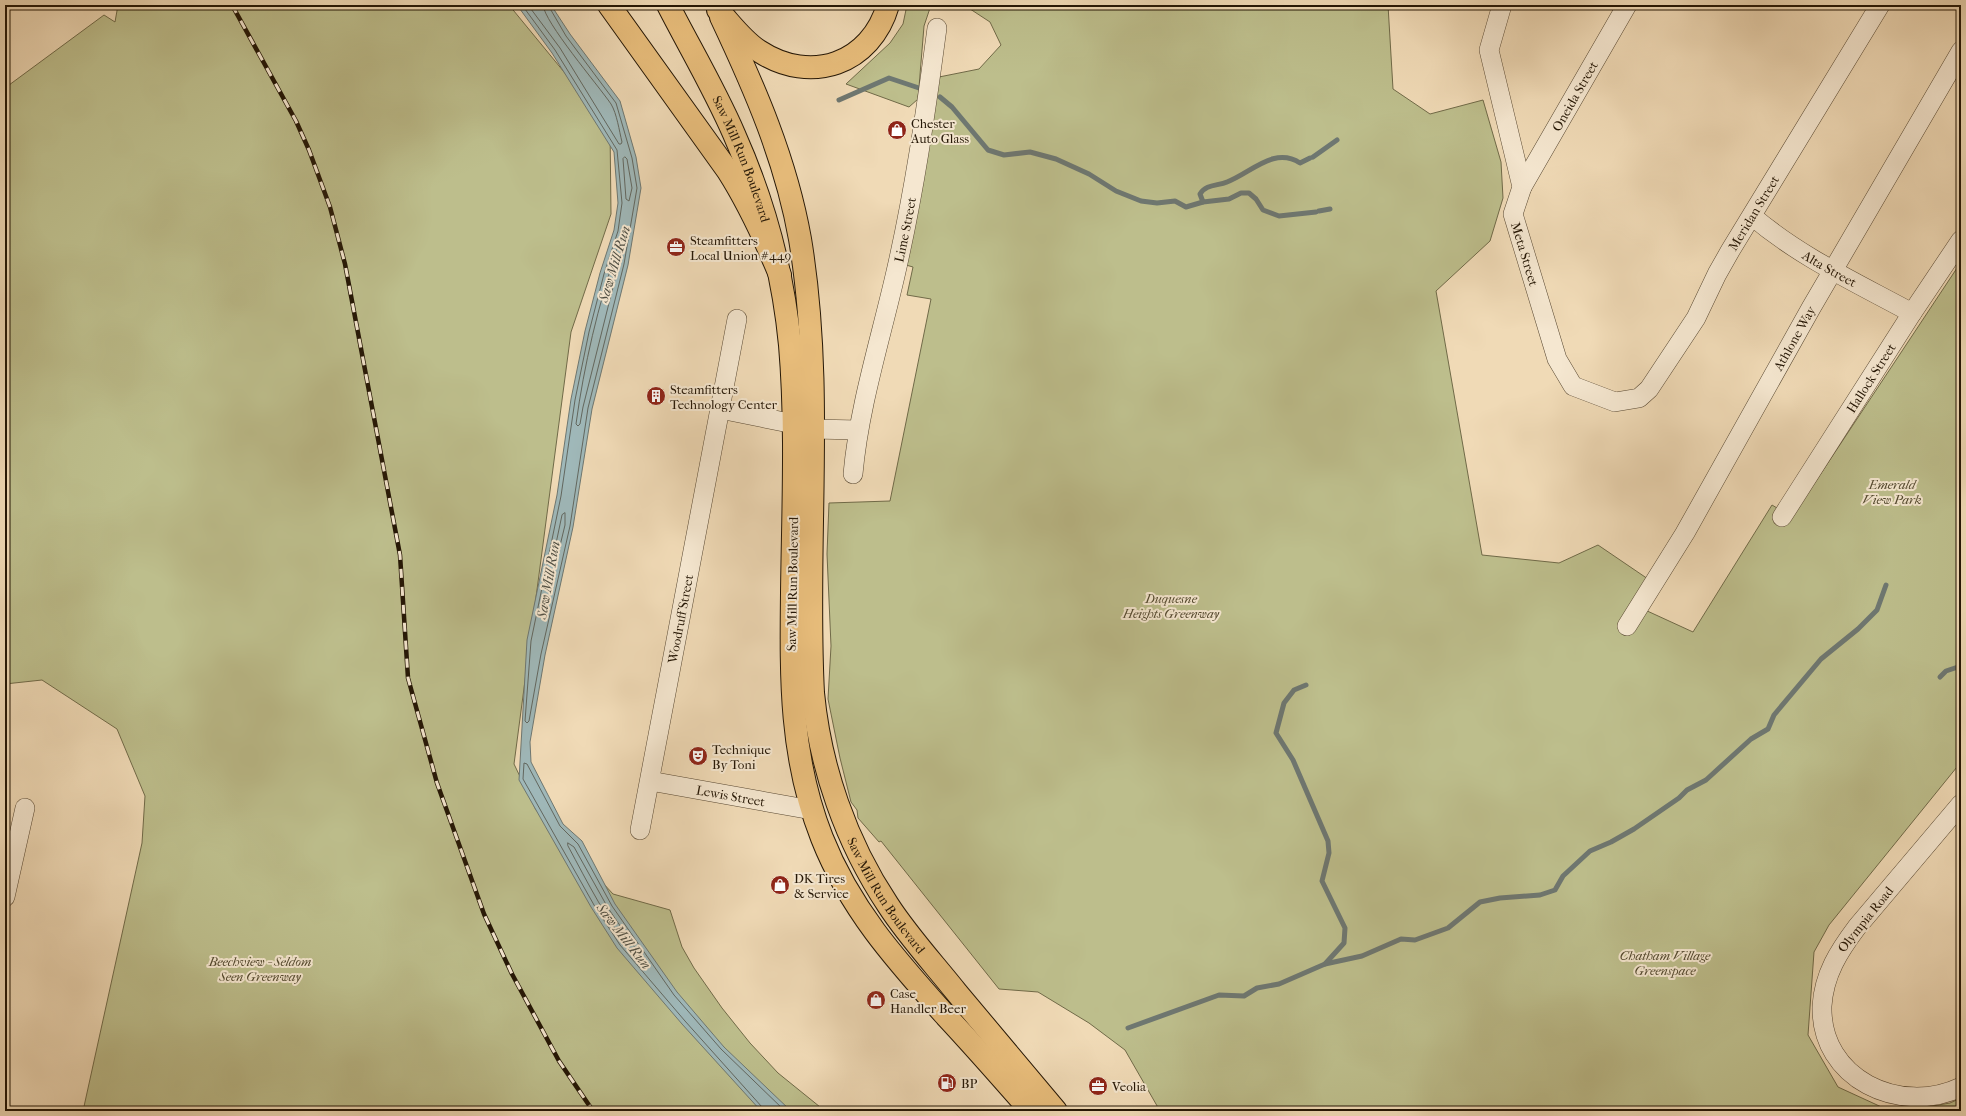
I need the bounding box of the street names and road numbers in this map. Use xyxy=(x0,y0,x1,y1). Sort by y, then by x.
street label: Oneida Street xyxy=(1549,58,1601,134)
street label: Saw Mill Run Boulevard xyxy=(709,94,773,225)
street label: Meridan Street xyxy=(1725,172,1783,253)
street label: Lime Street xyxy=(891,196,919,264)
street label: Meta Street xyxy=(1508,220,1542,288)
street label: Alta Street xyxy=(1799,247,1859,290)
street label: Athlone Way xyxy=(1770,302,1819,374)
street label: Hallock Street xyxy=(1843,340,1899,416)
street label: Saw Mill Run Boulevard xyxy=(784,516,801,651)
street label: Woodruff Street xyxy=(665,573,696,665)
street label: Lewis Street xyxy=(695,782,767,810)
street label: Saw Mill Run Boulevard xyxy=(844,835,929,957)
street label: Olympia Road xyxy=(1834,883,1897,955)

